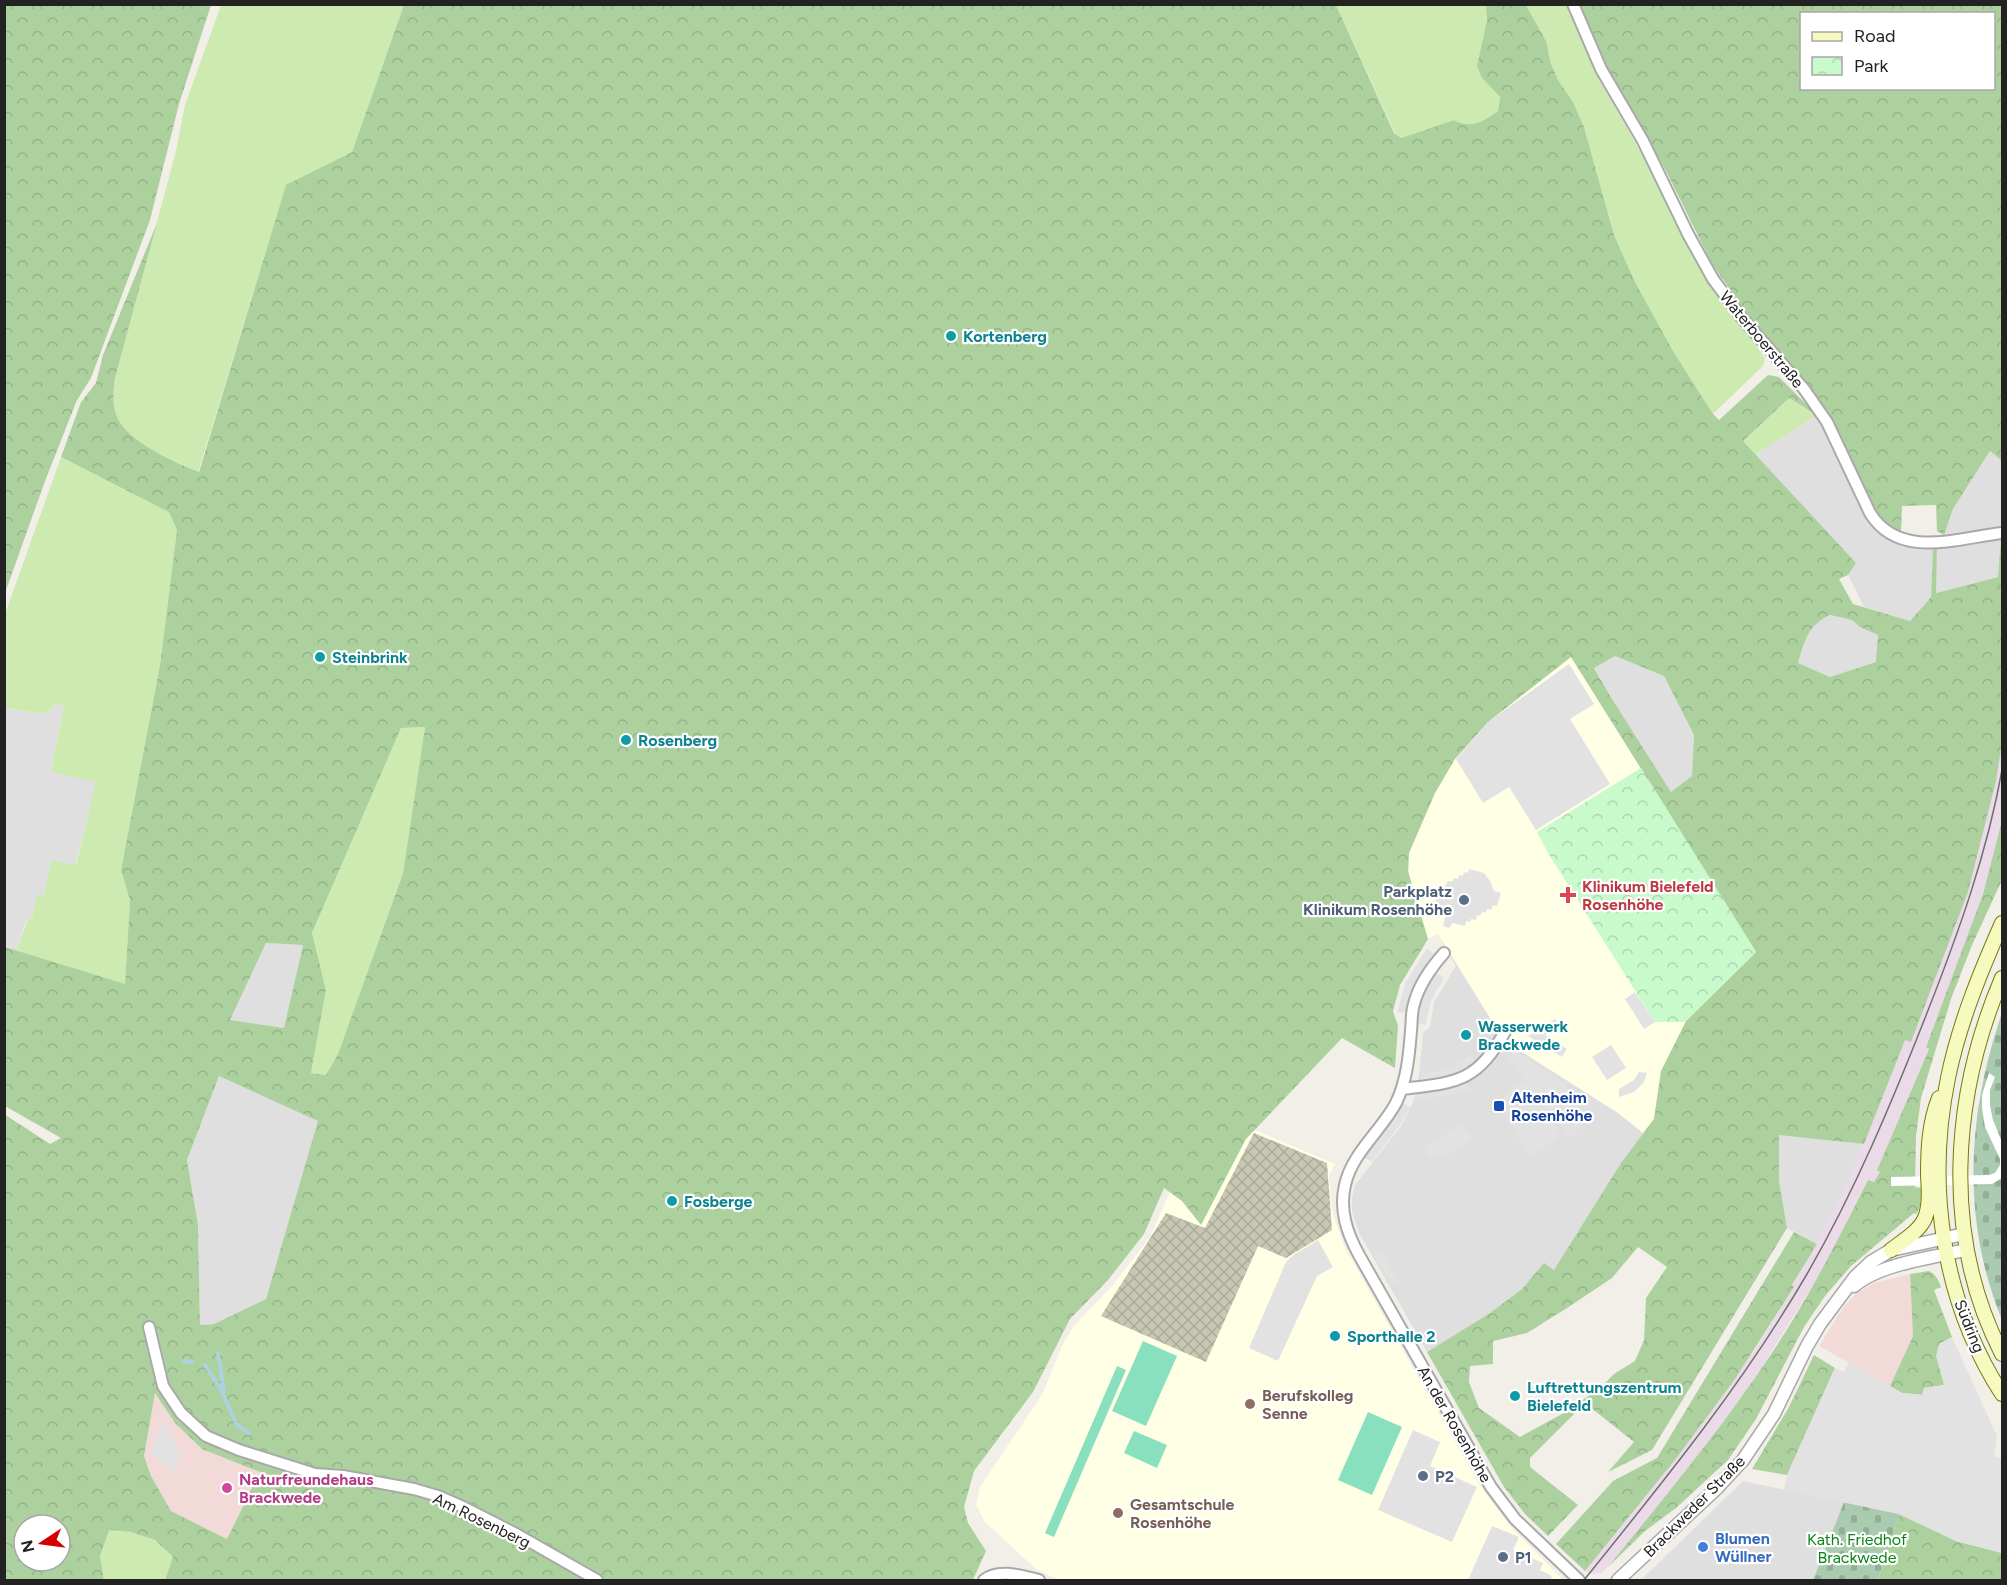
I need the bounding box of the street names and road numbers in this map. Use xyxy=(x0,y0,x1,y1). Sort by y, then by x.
street label: Waterboerstraße xyxy=(1716,287,1808,392)
street label: Südring xyxy=(1950,1297,1989,1356)
street label: An der Rosenhöhe xyxy=(1413,1363,1496,1486)
street label: Brackweder Straße xyxy=(1640,1452,1749,1561)
street label: Am Rosenberg xyxy=(430,1489,533,1552)

